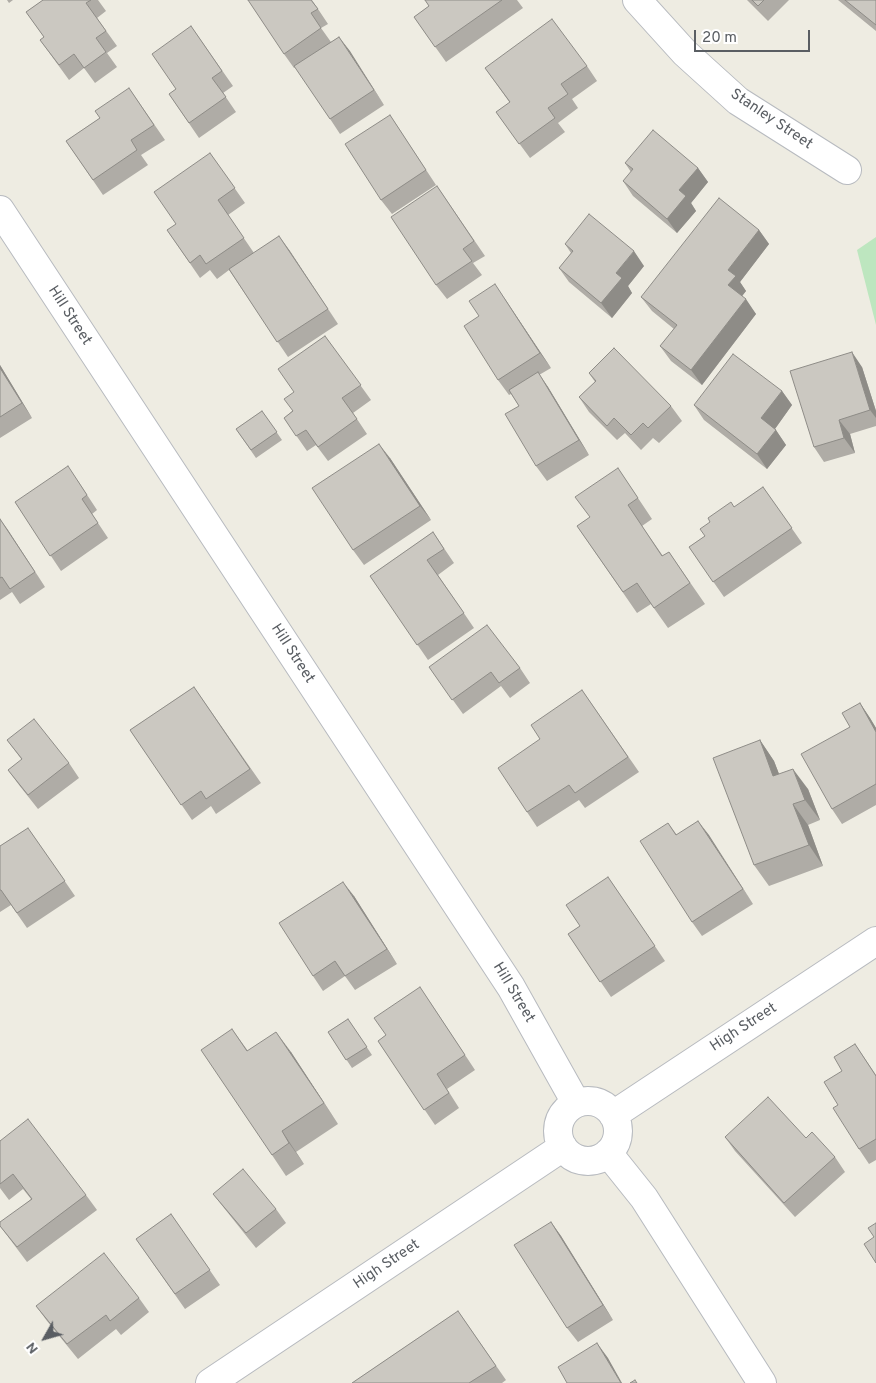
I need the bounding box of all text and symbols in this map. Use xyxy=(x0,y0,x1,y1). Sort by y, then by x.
scale bar xyxy=(696,20,812,52)
text: 20 m xyxy=(702,29,737,48)
street label: Stanley Street xyxy=(726,86,816,154)
street label: Hill Street xyxy=(43,283,95,349)
street label: Hill Street xyxy=(266,621,318,687)
street label: Hill Street xyxy=(488,960,538,1026)
street label: High Street xyxy=(707,1000,781,1056)
street label: High Street xyxy=(350,1236,424,1294)
north arrow xyxy=(20,1313,70,1363)
text: N xyxy=(23,1338,43,1357)

